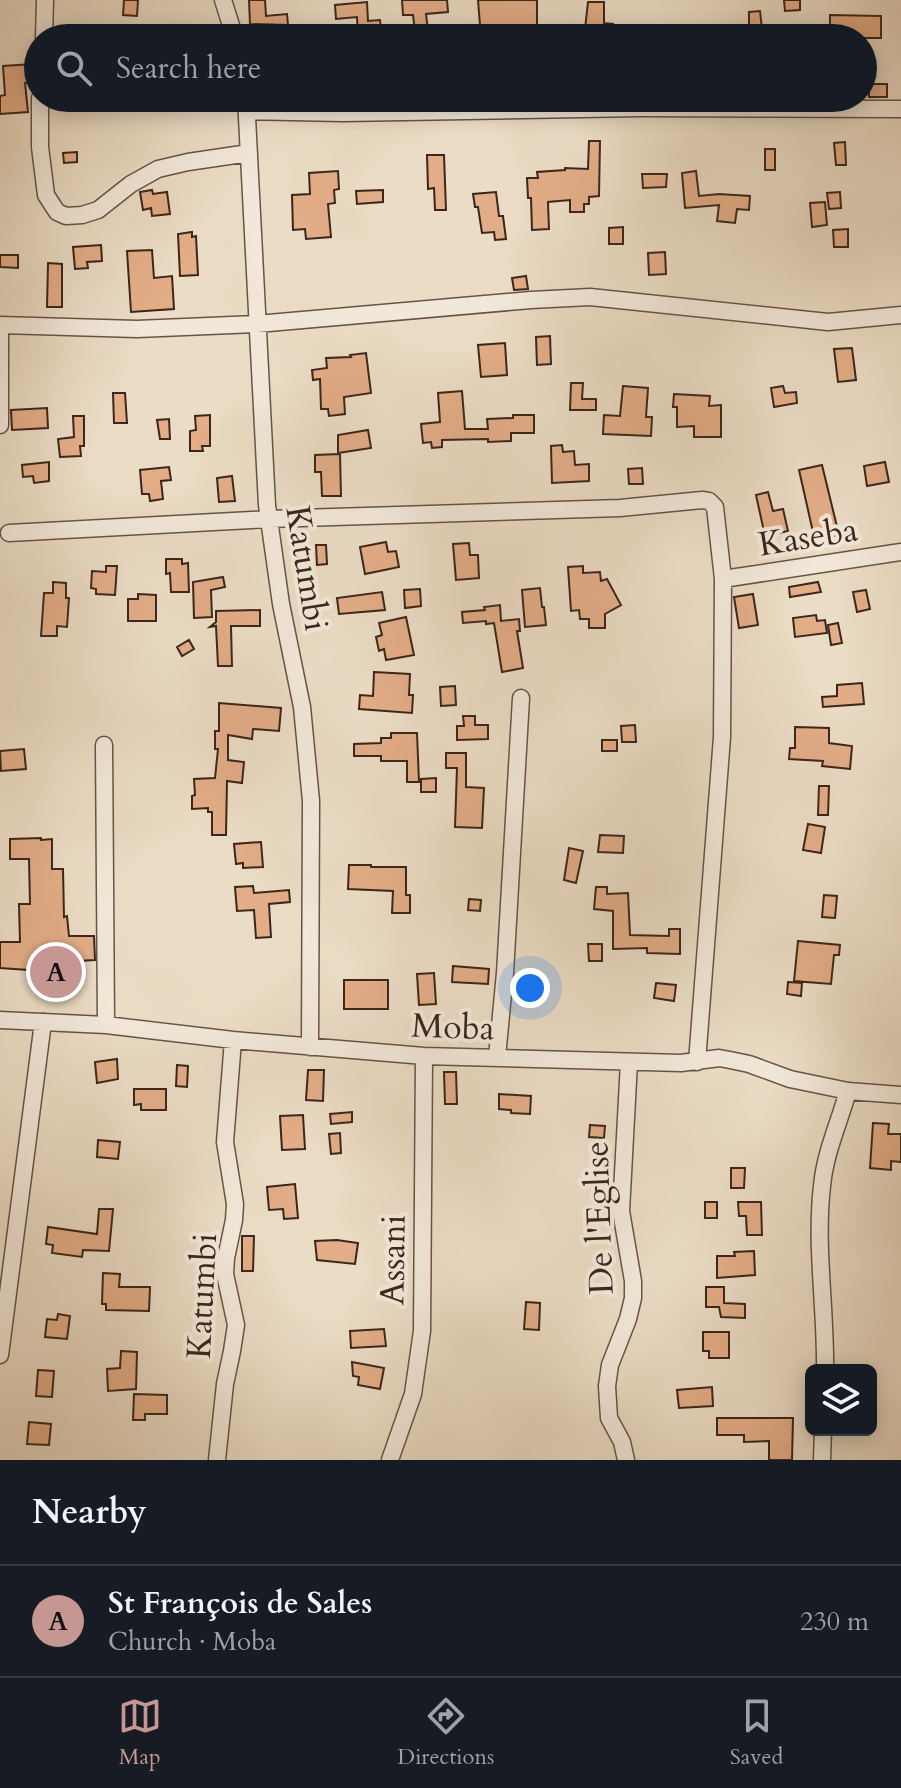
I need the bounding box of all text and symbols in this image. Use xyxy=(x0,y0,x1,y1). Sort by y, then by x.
search box xyxy=(24,24,877,112)
icon: search xyxy=(52,46,96,90)
text: Search here xyxy=(116,48,261,89)
street label: Katumbi xyxy=(274,502,340,634)
street label: Kaseba xyxy=(755,506,861,568)
pin: A xyxy=(30,942,82,1002)
your location xyxy=(510,968,550,1008)
street label: Moba xyxy=(411,1003,496,1051)
street label: De l'Eglise xyxy=(573,1140,625,1296)
street label: Assani xyxy=(369,1214,417,1306)
street label: Katumbi xyxy=(176,1232,228,1360)
map controls xyxy=(805,1364,877,1436)
button: layers xyxy=(805,1364,877,1436)
text: Nearby xyxy=(32,1489,147,1535)
text: St François de Sales xyxy=(108,1583,372,1624)
text: A xyxy=(48,1604,68,1639)
text: 230 m xyxy=(800,1604,869,1639)
text: Church · Moba xyxy=(108,1624,276,1659)
tab: Map xyxy=(118,1694,162,1772)
tab: Directions xyxy=(397,1694,494,1772)
tab: Saved xyxy=(730,1694,783,1772)

